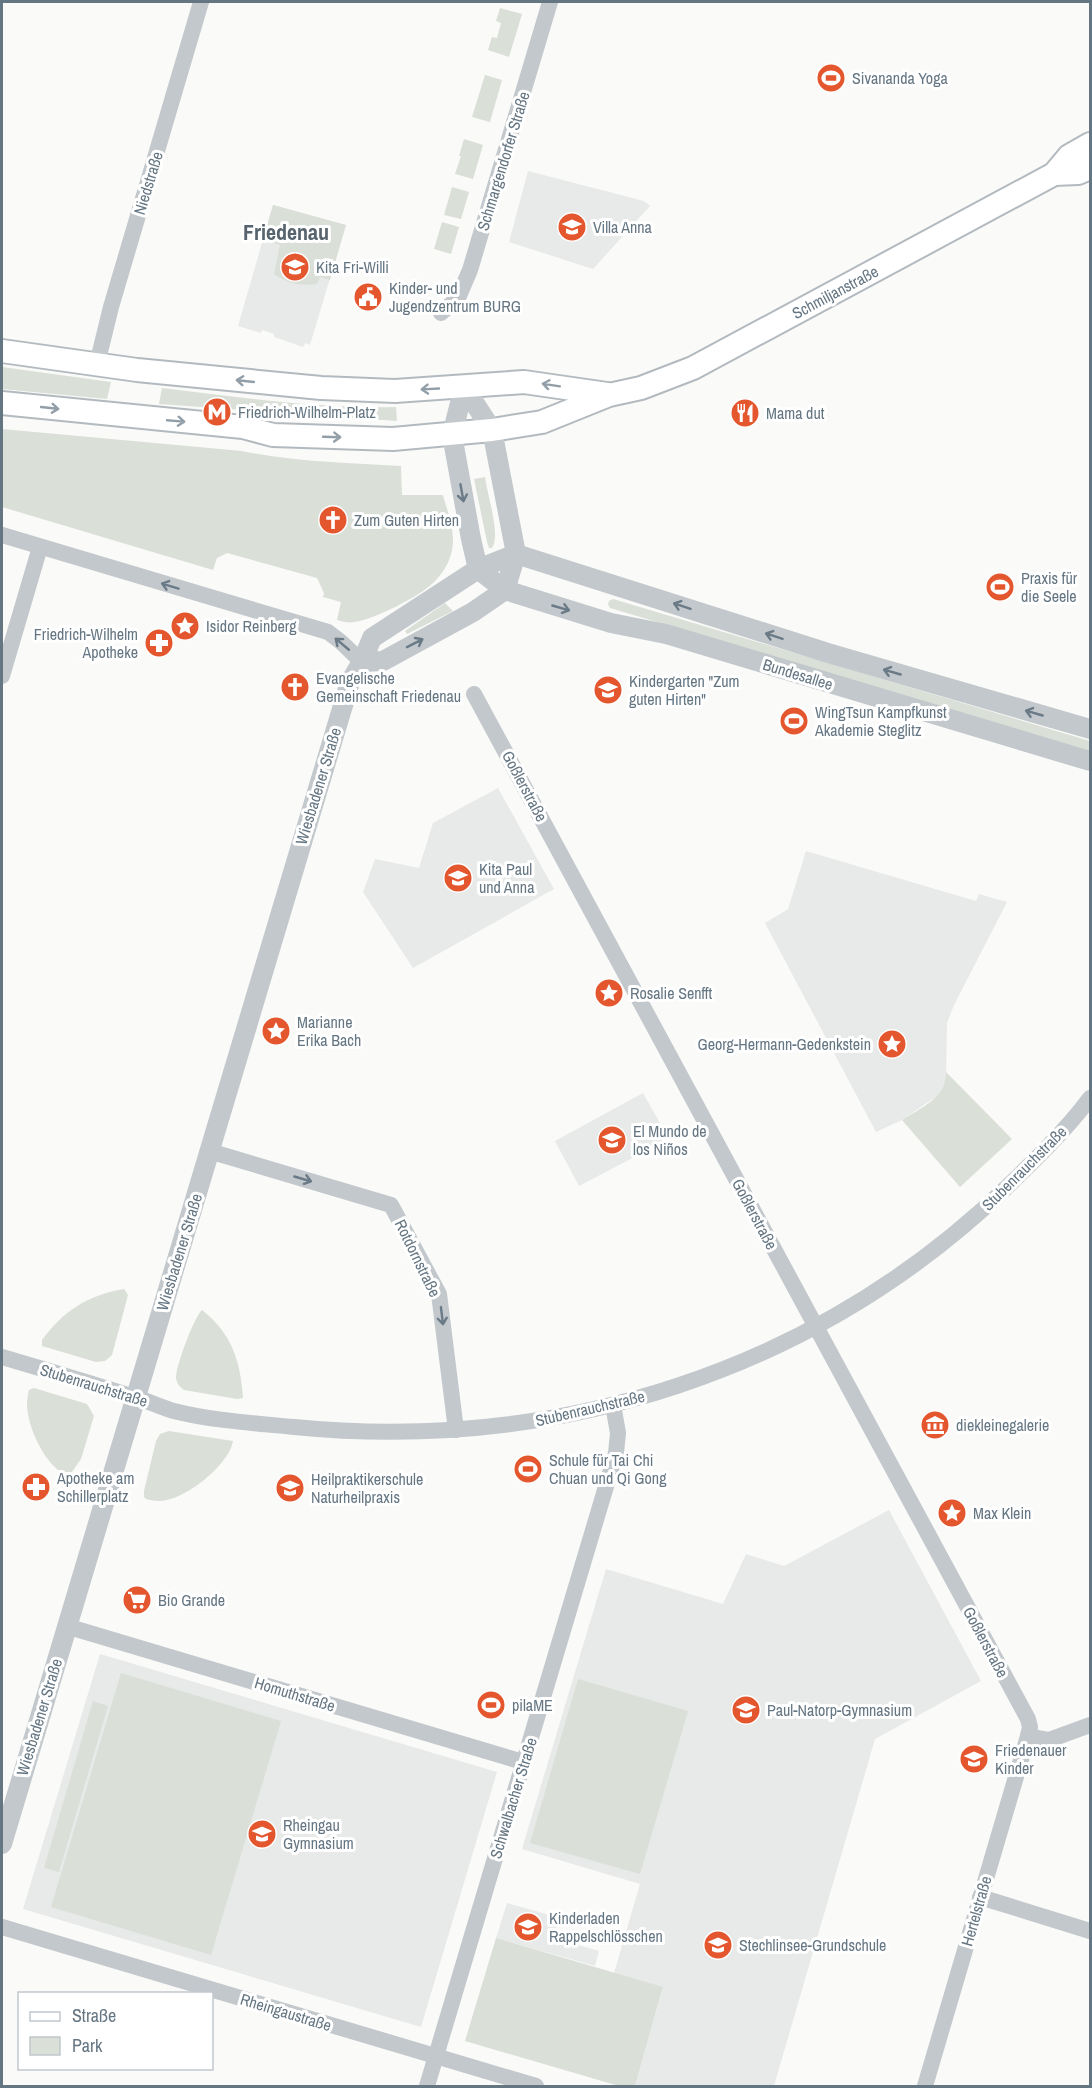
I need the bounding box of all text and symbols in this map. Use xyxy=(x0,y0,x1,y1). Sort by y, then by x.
sports icon: Sivananda Yoga xyxy=(815,62,847,94)
place label: Sivananda Yoga xyxy=(852,67,948,89)
street label: Schmargendorfer Straße xyxy=(471,89,535,233)
street label: Niedstraße xyxy=(128,149,168,217)
school or university icon: Villa Anna xyxy=(556,211,588,243)
place label: Villa Anna xyxy=(593,216,653,238)
district label: Friedenau xyxy=(243,217,329,247)
school or university icon: Kita Fri-Willi xyxy=(279,251,311,283)
place label: Kita Fri-Willi xyxy=(316,256,389,278)
street label: Schmiljanstraße xyxy=(788,260,882,324)
place label: Kinder- und Jugendzentrum BURG xyxy=(389,277,521,317)
public building icon: Kinder- und Jugendzentrum BURG xyxy=(352,281,384,313)
one-way arrow xyxy=(236,375,256,386)
one-way arrow xyxy=(542,379,561,390)
one-way arrow xyxy=(420,384,440,395)
metro station icon: Friedrich-Wilhelm-Platz xyxy=(201,396,233,428)
restaurant icon: Mama dut xyxy=(729,397,761,429)
place label: Friedrich-Wilhelm-Platz xyxy=(238,401,376,423)
place label: Mama dut xyxy=(766,402,825,424)
one-way arrow xyxy=(39,403,59,414)
one-way arrow xyxy=(165,416,185,427)
one-way arrow xyxy=(321,431,341,442)
one-way arrow xyxy=(457,483,468,502)
church icon: Zum Guten Hirten xyxy=(317,504,349,536)
place label: Zum Guten Hirten xyxy=(354,509,459,531)
place label: Praxis für die Seele xyxy=(1021,567,1078,607)
sports icon: Praxis für die Seele xyxy=(984,571,1016,603)
one-way arrow xyxy=(161,580,180,591)
one-way arrow xyxy=(673,600,692,611)
one-way arrow xyxy=(551,603,570,614)
place icon: Isidor Reinberg xyxy=(169,610,201,642)
place label: Isidor Reinberg xyxy=(206,615,297,637)
place label: Friedrich-Wilhelm Apotheke xyxy=(34,623,138,663)
pharmacy icon: Friedrich-Wilhelm Apotheke xyxy=(143,627,175,659)
one-way arrow xyxy=(765,629,784,640)
one-way arrow xyxy=(406,636,424,648)
one-way arrow xyxy=(334,637,350,650)
street label: Bundesallee xyxy=(760,653,836,695)
one-way arrow xyxy=(883,665,902,677)
place label: Evangelische Gemeinschaft Friedenau xyxy=(316,667,461,707)
place label: Kindergarten "Zum guten Hirten" xyxy=(629,670,739,710)
church icon: Evangelische Gemeinschaft Friedenau xyxy=(279,671,311,703)
school or university icon: Kindergarten "Zum guten Hirten" xyxy=(592,674,624,706)
place label: WingTsun Kampfkunst Akademie Steglitz xyxy=(814,701,947,741)
sports icon: WingTsun Kampfkunst Akademie Steglitz xyxy=(778,705,810,737)
one-way arrow xyxy=(1025,707,1044,718)
street label: Wiesbadener Straße xyxy=(290,725,346,847)
street label: Goßlerstraße xyxy=(497,747,553,825)
place label: Kita Paul und Anna xyxy=(479,858,535,898)
school or university icon: Kita Paul und Anna xyxy=(442,862,474,894)
place icon: Rosalie Senfft xyxy=(593,977,625,1009)
place label: Rosalie Senfft xyxy=(630,982,713,1004)
place label: Marianne Erika Bach xyxy=(297,1011,361,1051)
place icon: Marianne Erika Bach xyxy=(260,1015,292,1047)
place icon: Georg-Hermann-Gedenkstein xyxy=(876,1028,908,1060)
place label: Georg-Hermann-Gedenkstein xyxy=(697,1033,871,1055)
place label: El Mundo de los Niños xyxy=(633,1120,707,1160)
street label: Stubenrauchstraße xyxy=(977,1121,1071,1215)
school or university icon: El Mundo de los Niños xyxy=(596,1124,628,1156)
one-way arrow xyxy=(293,1174,312,1185)
street label: Goßlerstraße xyxy=(727,1175,783,1253)
street label: Wiesbadener Straße xyxy=(151,1191,207,1313)
street label: Rotdornstraße xyxy=(390,1215,446,1301)
one-way arrow xyxy=(437,1306,448,1325)
street label: Stubenrauchstraße xyxy=(37,1358,151,1412)
street label: Stubenrauchstraße xyxy=(533,1385,647,1431)
museum icon: diekleinegalerie xyxy=(919,1409,951,1441)
place label: diekleinegalerie xyxy=(956,1414,1049,1436)
place label: Schule für Tai Chi Chuan und Qi Gong xyxy=(549,1449,667,1489)
sports icon: Schule für Tai Chi Chuan und Qi Gong xyxy=(512,1453,544,1485)
place label: Apotheke am Schillerplatz xyxy=(56,1467,134,1507)
place label: Heilpraktikerschule Naturheilpraxis xyxy=(311,1468,423,1508)
pharmacy icon: Apotheke am Schillerplatz xyxy=(20,1471,52,1503)
school or university icon: Heilpraktikerschule Naturheilpraxis xyxy=(274,1472,306,1504)
place icon: Max Klein xyxy=(936,1497,968,1529)
place label: Max Klein xyxy=(973,1502,1031,1524)
supermarket icon: Bio Grande xyxy=(121,1584,153,1616)
place label: Bio Grande xyxy=(158,1589,225,1611)
street label: Goßlerstraße xyxy=(958,1603,1014,1681)
street label: Wiesbadener Straße xyxy=(11,1656,67,1778)
street label: Homuthstraße xyxy=(252,1671,338,1717)
sports icon: pilaME xyxy=(475,1689,507,1721)
place label: pilaME xyxy=(512,1694,553,1716)
school or university icon: Paul-Natorp-Gymnasium xyxy=(730,1694,762,1726)
place label: Paul-Natorp-Gymnasium xyxy=(767,1699,912,1721)
street label: Schwalbacher Straße xyxy=(484,1735,542,1861)
place label: Friedenauer Kinder xyxy=(995,1739,1067,1779)
school or university icon: Friedenauer Kinder xyxy=(958,1743,990,1775)
place label: Rheingau Gymnasium xyxy=(283,1814,354,1854)
school or university icon: Rheingau Gymnasium xyxy=(246,1818,278,1850)
street label: Hertelstraße xyxy=(955,1873,997,1949)
place label: Kinderladen Rappelschlösschen xyxy=(549,1907,663,1947)
school or university icon: Kinderladen Rappelschlösschen xyxy=(512,1911,544,1943)
school or university icon: Stechlinsee-Grundschule xyxy=(702,1929,734,1961)
place label: Stechlinsee-Grundschule xyxy=(739,1934,886,1956)
street label: Rheingaustraße xyxy=(238,1988,334,2036)
legend xyxy=(18,1992,213,2070)
text: Straße xyxy=(72,2003,116,2028)
text: Park xyxy=(72,2033,103,2058)

